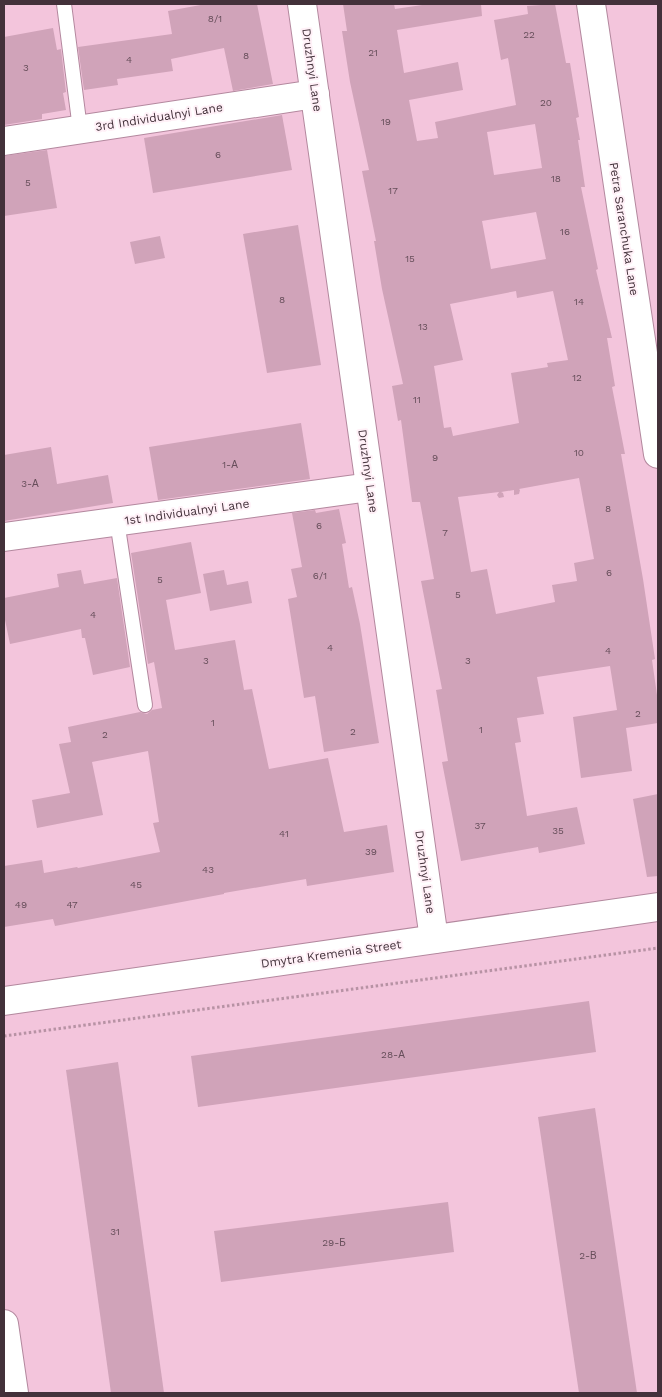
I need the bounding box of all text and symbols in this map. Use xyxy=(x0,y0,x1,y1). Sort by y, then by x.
house number: 8/1 xyxy=(208,13,222,24)
street label: Druzhnyi Lane xyxy=(299,28,325,113)
house number: 22 xyxy=(523,29,535,40)
house number: 21 xyxy=(368,47,378,58)
house number: 8 xyxy=(243,50,249,61)
house number: 4 xyxy=(126,54,132,65)
house number: 3 xyxy=(23,62,29,73)
house number: 20 xyxy=(540,97,552,108)
street label: 3rd Individualnyi Lane xyxy=(94,100,224,134)
house number: 19 xyxy=(381,116,391,127)
house number: 6 xyxy=(215,149,221,160)
street label: Petra Saranchuka Lane xyxy=(607,161,641,297)
house number: 18 xyxy=(551,173,561,184)
house number: 5 xyxy=(25,177,31,188)
house number: 17 xyxy=(388,185,398,196)
house number: 16 xyxy=(560,226,570,237)
house number: 15 xyxy=(405,253,415,264)
house number: 8 xyxy=(279,294,285,305)
house number: 14 xyxy=(574,296,584,307)
house number: 13 xyxy=(418,321,428,332)
house number: 12 xyxy=(572,372,582,383)
house number: 11 xyxy=(413,394,421,405)
street label: Druzhnyi Lane xyxy=(355,429,381,514)
house number: 10 xyxy=(574,447,584,458)
house number: 9 xyxy=(432,452,438,463)
house number: 1-А xyxy=(222,459,238,470)
house number: 3-А xyxy=(21,478,39,489)
street label: 1st Individualnyi Lane xyxy=(124,496,250,528)
house number: 8 xyxy=(605,503,611,514)
house number: 6 xyxy=(316,520,322,531)
house number: 7 xyxy=(442,527,448,538)
house number: 6 xyxy=(606,567,612,578)
house number: 6/1 xyxy=(313,570,327,581)
house number: 5 xyxy=(157,574,163,585)
house number: 5 xyxy=(455,589,461,600)
house number: 4 xyxy=(90,609,96,620)
house number: 4 xyxy=(327,642,333,653)
house number: 4 xyxy=(605,645,611,656)
house number: 3 xyxy=(203,655,209,666)
house number: 3 xyxy=(465,655,471,666)
house number: 2 xyxy=(635,708,641,719)
house number: 1 xyxy=(211,717,215,728)
house number: 1 xyxy=(479,724,483,735)
house number: 2 xyxy=(350,726,356,737)
house number: 2 xyxy=(102,729,108,740)
house number: 37 xyxy=(474,820,486,831)
house number: 35 xyxy=(552,825,564,836)
house number: 41 xyxy=(279,828,289,839)
street label: Druzhnyi Lane xyxy=(412,830,438,915)
house number: 39 xyxy=(365,846,377,857)
house number: 43 xyxy=(202,864,214,875)
house number: 45 xyxy=(130,879,142,890)
house number: 49 xyxy=(15,899,27,910)
house number: 47 xyxy=(66,899,78,910)
street label: Dmytra Kremenia Street xyxy=(260,937,402,971)
house number: 28-А xyxy=(381,1049,405,1060)
house number: 31 xyxy=(110,1226,120,1237)
house number: 29-Б xyxy=(322,1237,346,1248)
house number: 2-В xyxy=(579,1250,597,1261)

